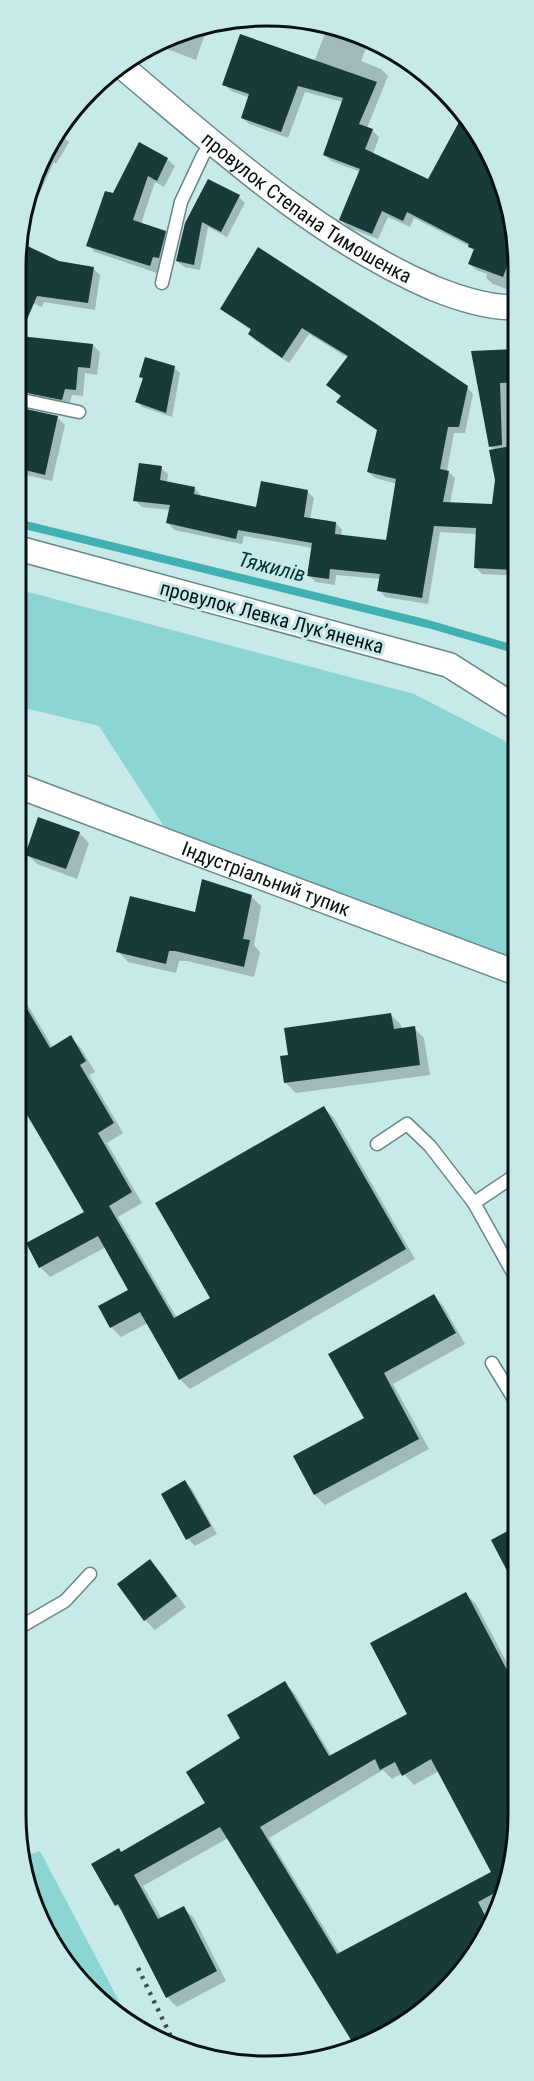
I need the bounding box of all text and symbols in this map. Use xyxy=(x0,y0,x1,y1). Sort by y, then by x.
street label: провулок Степана Тимошенка xyxy=(197,127,415,288)
water label: Тяжилів xyxy=(236,547,308,587)
street label: провулок Левка Лукʼяненка xyxy=(157,576,387,658)
street label: Індустріальний тупик xyxy=(179,836,354,921)

